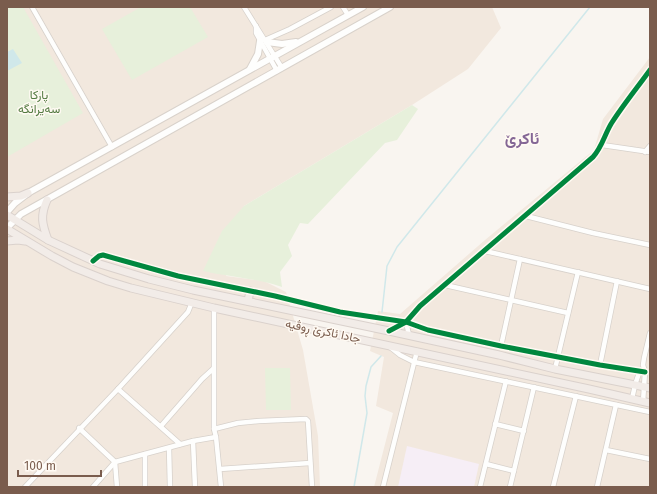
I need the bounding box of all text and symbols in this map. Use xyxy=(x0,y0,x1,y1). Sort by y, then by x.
park label: پارکا سەیرانگه xyxy=(18,88,60,117)
district label: ئاکرێ xyxy=(505,129,539,149)
street label: جادا ئاکرێ ڕوڤیە xyxy=(283,316,362,349)
scale bar xyxy=(18,452,101,478)
text: 100 m xyxy=(24,459,56,473)

